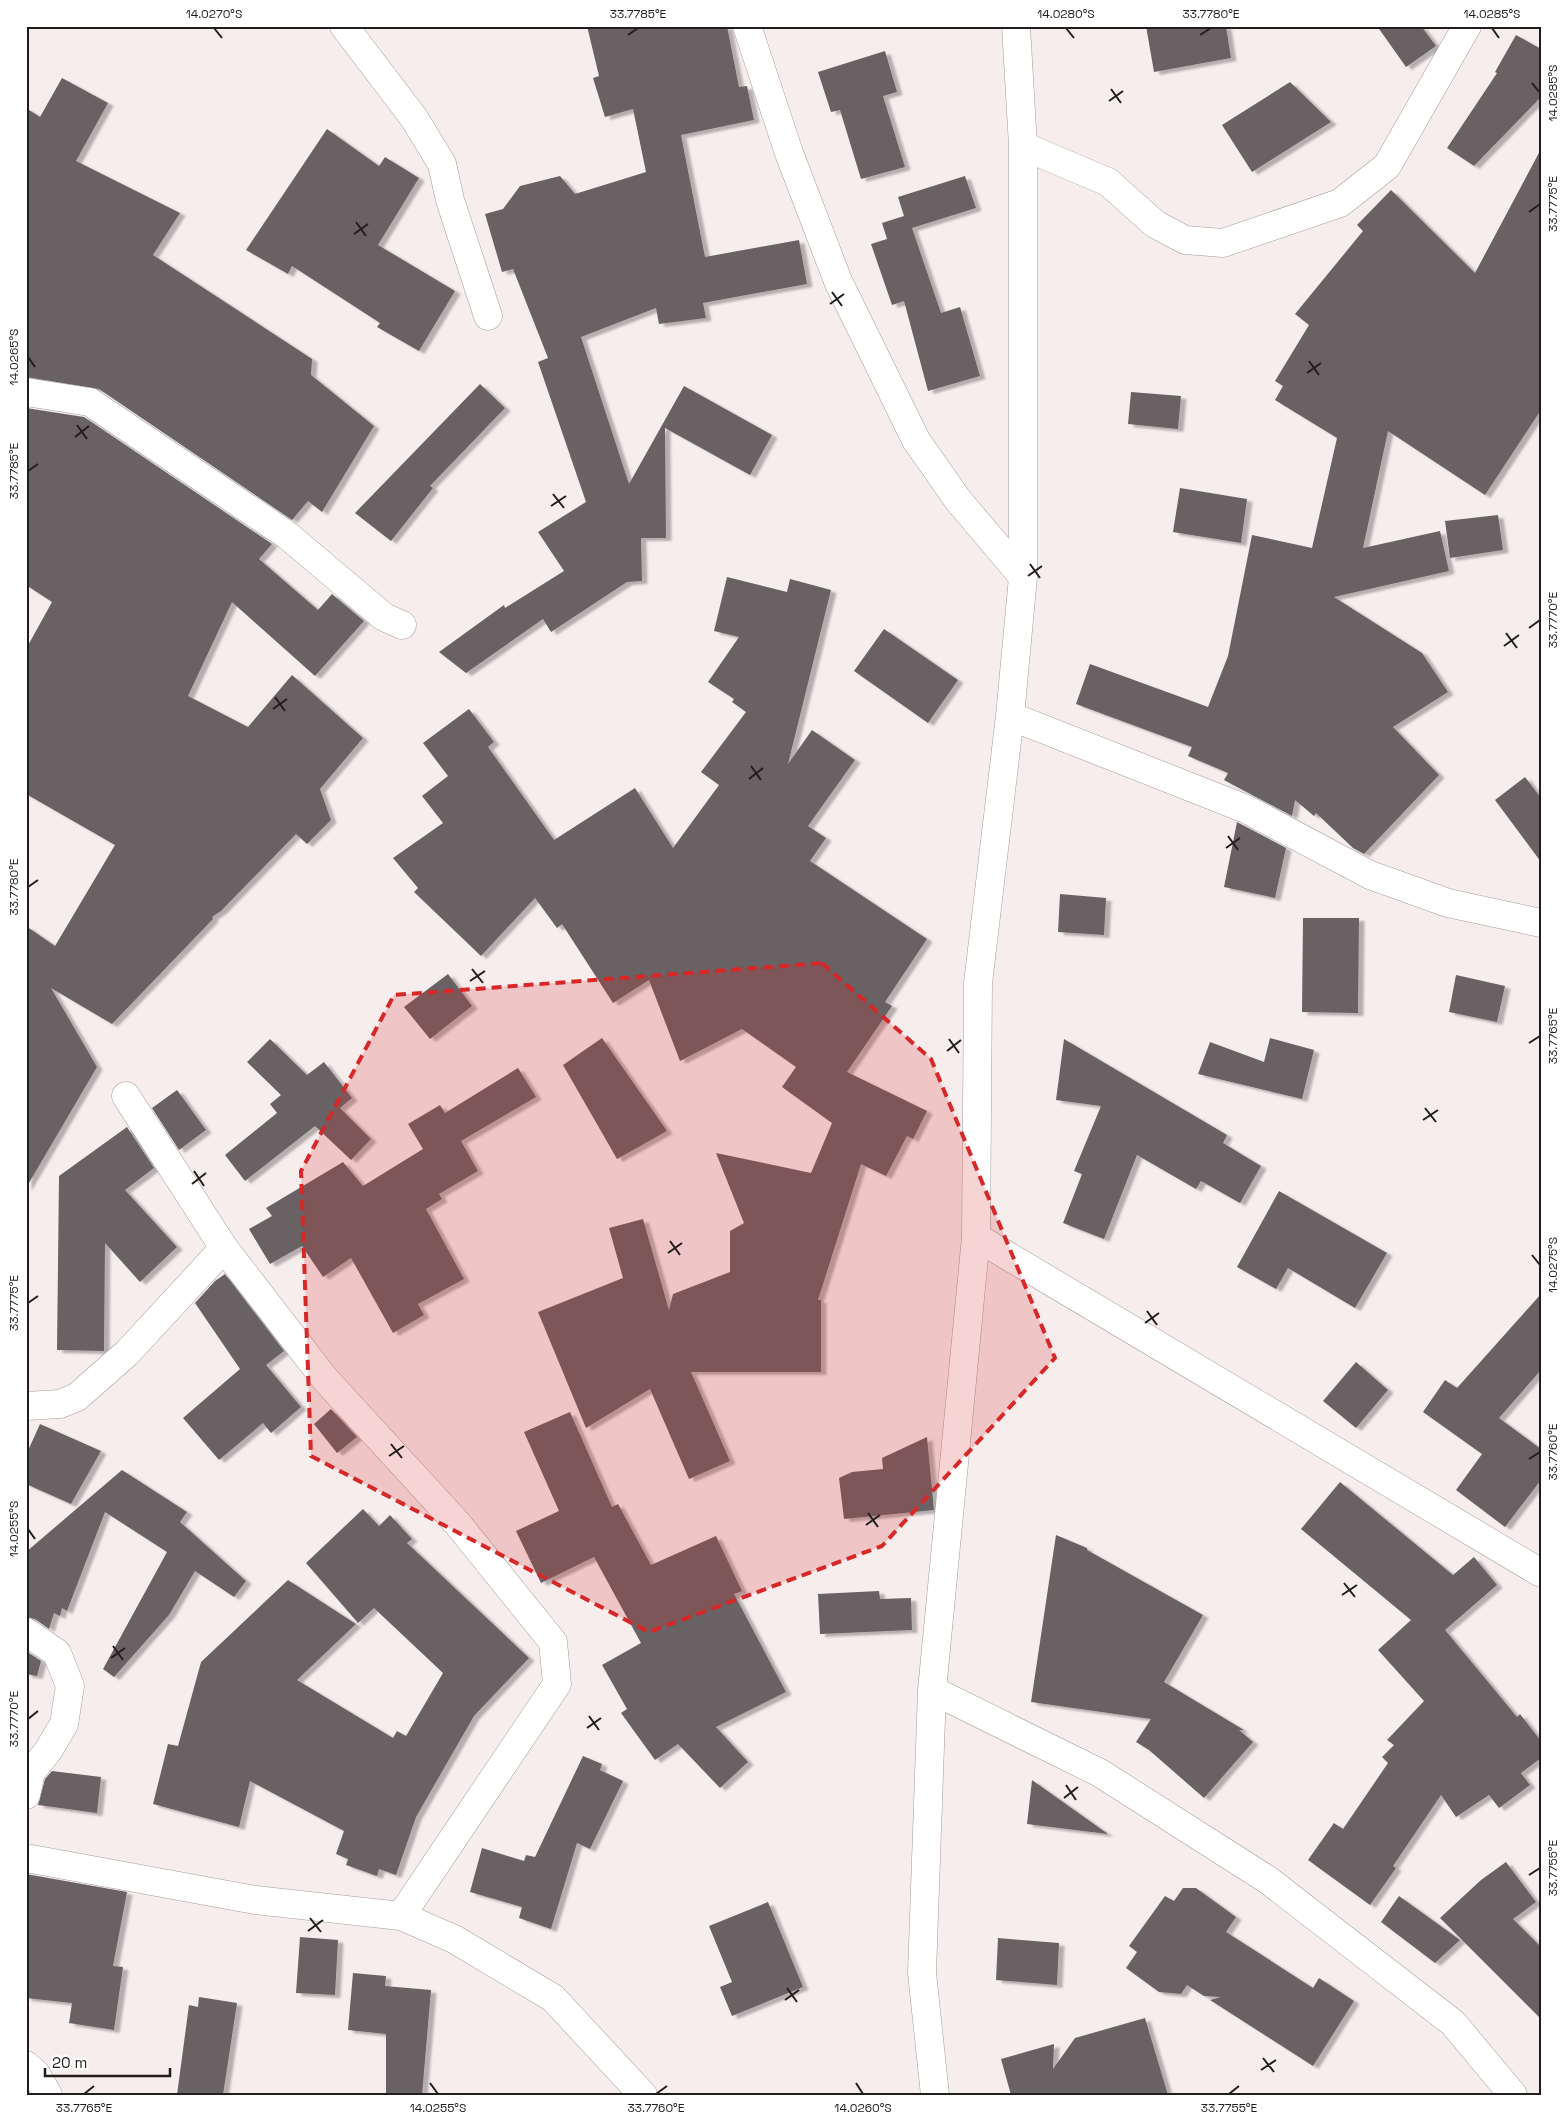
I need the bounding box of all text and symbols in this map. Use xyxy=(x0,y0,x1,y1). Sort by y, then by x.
text: 14.0270°S xyxy=(186,6,242,22)
text: 33.7785°E xyxy=(610,6,667,22)
text: 14.0280°S xyxy=(1037,6,1095,22)
text: 33.7780°E xyxy=(1182,6,1240,22)
text: 14.0285°S xyxy=(1464,6,1520,22)
text: 14.0285°S xyxy=(1545,65,1561,121)
text: 33.7775°E xyxy=(1545,176,1561,232)
text: 14.0265°S xyxy=(6,329,22,385)
text: 33.7785°E xyxy=(6,442,22,499)
text: 33.7770°E xyxy=(1545,592,1561,648)
text: 33.7780°E xyxy=(6,858,22,916)
text: 33.7765°E xyxy=(1545,1008,1561,1064)
text: 14.0275°S xyxy=(1545,1237,1561,1293)
text: 33.7775°E xyxy=(6,1275,22,1331)
text: 33.7760°E xyxy=(1545,1423,1561,1480)
text: 14.0255°S xyxy=(6,1501,22,1557)
text: 33.7770°E xyxy=(6,1691,22,1747)
text: 33.7755°E xyxy=(1545,1840,1561,1896)
scale bar xyxy=(45,2046,170,2078)
text: 20 m xyxy=(52,2053,87,2072)
text: 33.7765°E xyxy=(56,2100,112,2116)
text: 14.0255°S xyxy=(410,2100,466,2116)
text: 33.7760°E xyxy=(628,2100,685,2116)
text: 14.0260°S xyxy=(834,2100,892,2116)
text: 33.7755°E xyxy=(1201,2100,1257,2116)

